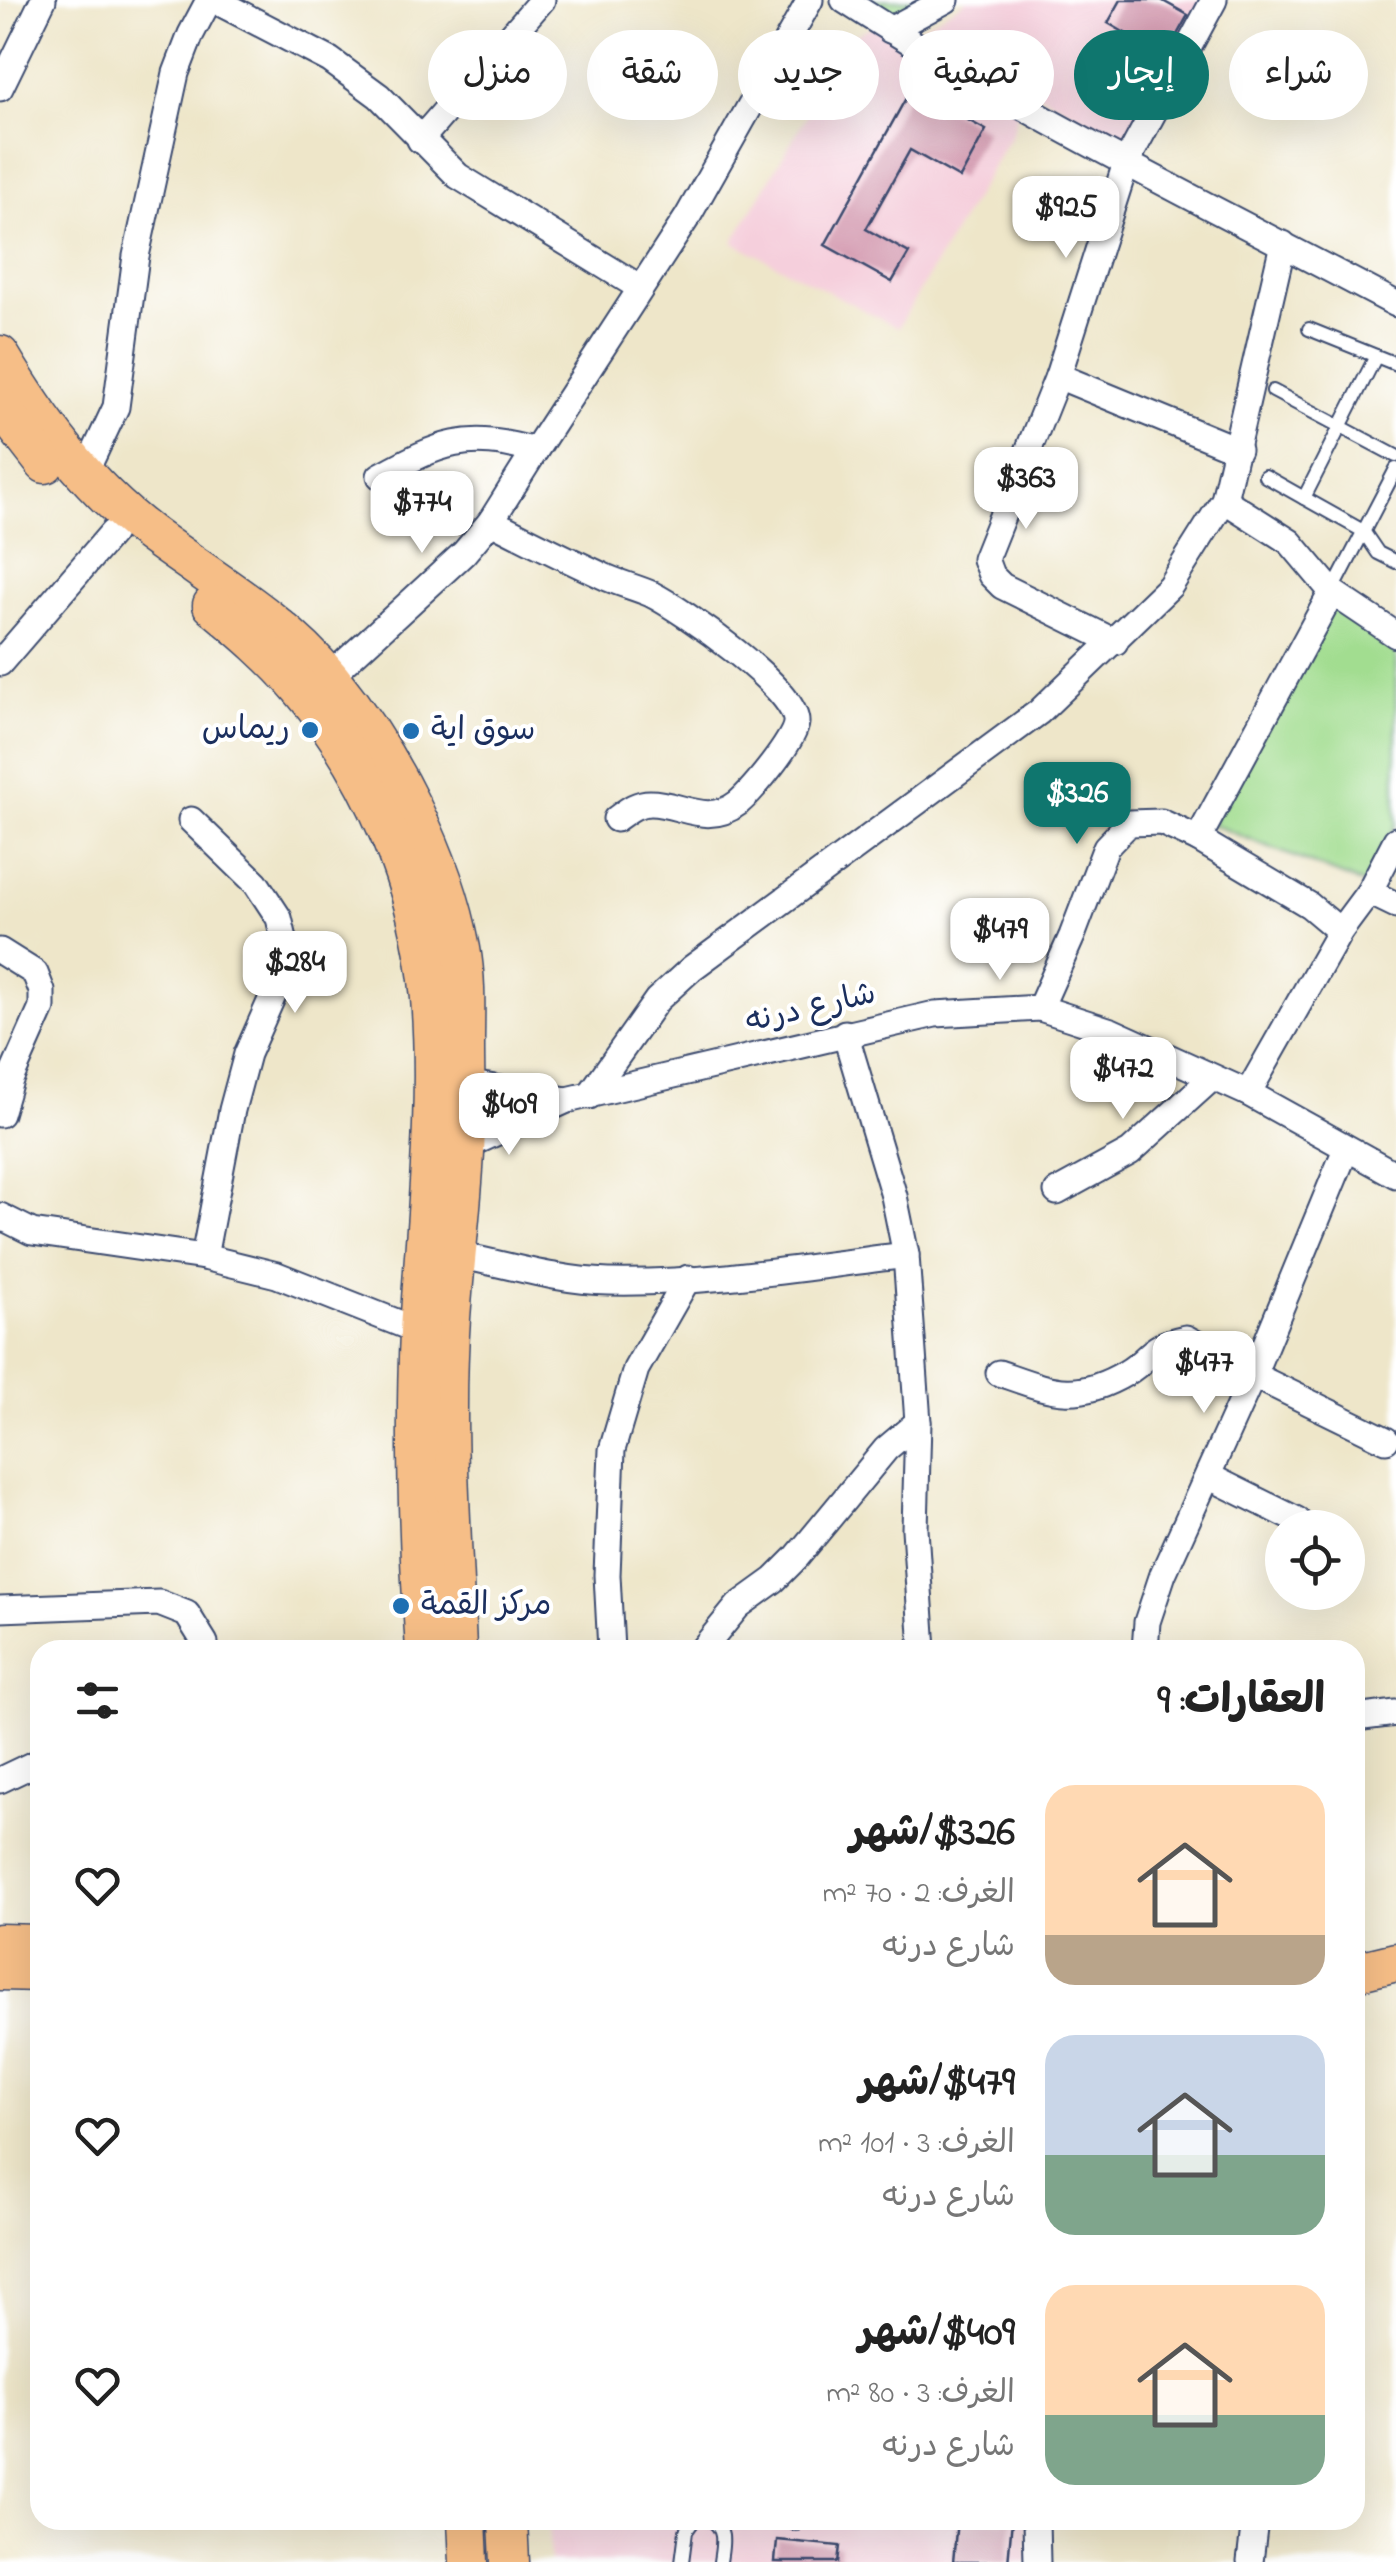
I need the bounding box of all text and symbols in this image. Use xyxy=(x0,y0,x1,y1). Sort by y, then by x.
chip: منزل xyxy=(428,30,567,120)
chip: شقة xyxy=(587,30,718,120)
chip: جديد xyxy=(738,30,879,120)
chip: تصفية xyxy=(899,30,1054,120)
chip: إيجار xyxy=(1074,30,1209,120)
chip: شراء xyxy=(1229,30,1368,120)
pin: $925 xyxy=(1007,176,1125,261)
text: $925 xyxy=(1034,185,1098,232)
pin: $363 xyxy=(967,447,1085,532)
text: $363 xyxy=(996,456,1056,503)
pin: $774 xyxy=(363,471,481,556)
text: $774 xyxy=(393,480,451,527)
place label: ريماس xyxy=(202,707,290,754)
place label: سوق اية xyxy=(431,708,536,755)
marker: ريماس xyxy=(299,719,321,741)
marker: سوق اية xyxy=(400,720,422,742)
pin: $326 xyxy=(1018,762,1136,847)
text: $326 xyxy=(1046,771,1108,818)
pin: $479 xyxy=(941,898,1059,983)
text: $479 xyxy=(972,907,1028,954)
pin: $284 xyxy=(236,931,354,1016)
text: $284 xyxy=(265,940,325,987)
street label: شارع درنه xyxy=(741,971,881,1047)
pin: $472 xyxy=(1064,1037,1182,1122)
text: $472 xyxy=(1092,1046,1154,1093)
pin: $409 xyxy=(450,1073,568,1158)
text: $409 xyxy=(481,1082,537,1129)
pin: $477 xyxy=(1145,1331,1263,1416)
text: $477 xyxy=(1175,1340,1233,1387)
map controls xyxy=(1265,1510,1365,1610)
button: locate xyxy=(1265,1510,1365,1610)
place label: مركز القمة xyxy=(421,1583,551,1630)
marker: مركز القمة xyxy=(390,1595,412,1617)
text: العقارات: 9 xyxy=(1158,1671,1325,1732)
icon: filters xyxy=(70,1673,125,1728)
text: $326/شهر xyxy=(850,1803,1015,1864)
icon: home xyxy=(1125,1825,1245,1945)
icon: heart xyxy=(70,1858,125,1913)
text: الغرف: 2 · 70 m² xyxy=(822,1871,1015,1918)
text: شارع درنه xyxy=(883,1924,1015,1971)
text: $479/شهر xyxy=(859,2053,1015,2114)
icon: home xyxy=(1125,2075,1245,2195)
icon: heart xyxy=(70,2108,125,2163)
text: الغرف: 3 · 101 m² xyxy=(818,2121,1015,2168)
text: شارع درنه xyxy=(883,2174,1015,2221)
text: $409/شهر xyxy=(859,2303,1015,2364)
icon: home xyxy=(1125,2325,1245,2445)
icon: heart xyxy=(70,2358,125,2413)
text: الغرف: 3 · 80 m² xyxy=(826,2371,1015,2418)
text: شارع درنه xyxy=(883,2424,1015,2471)

